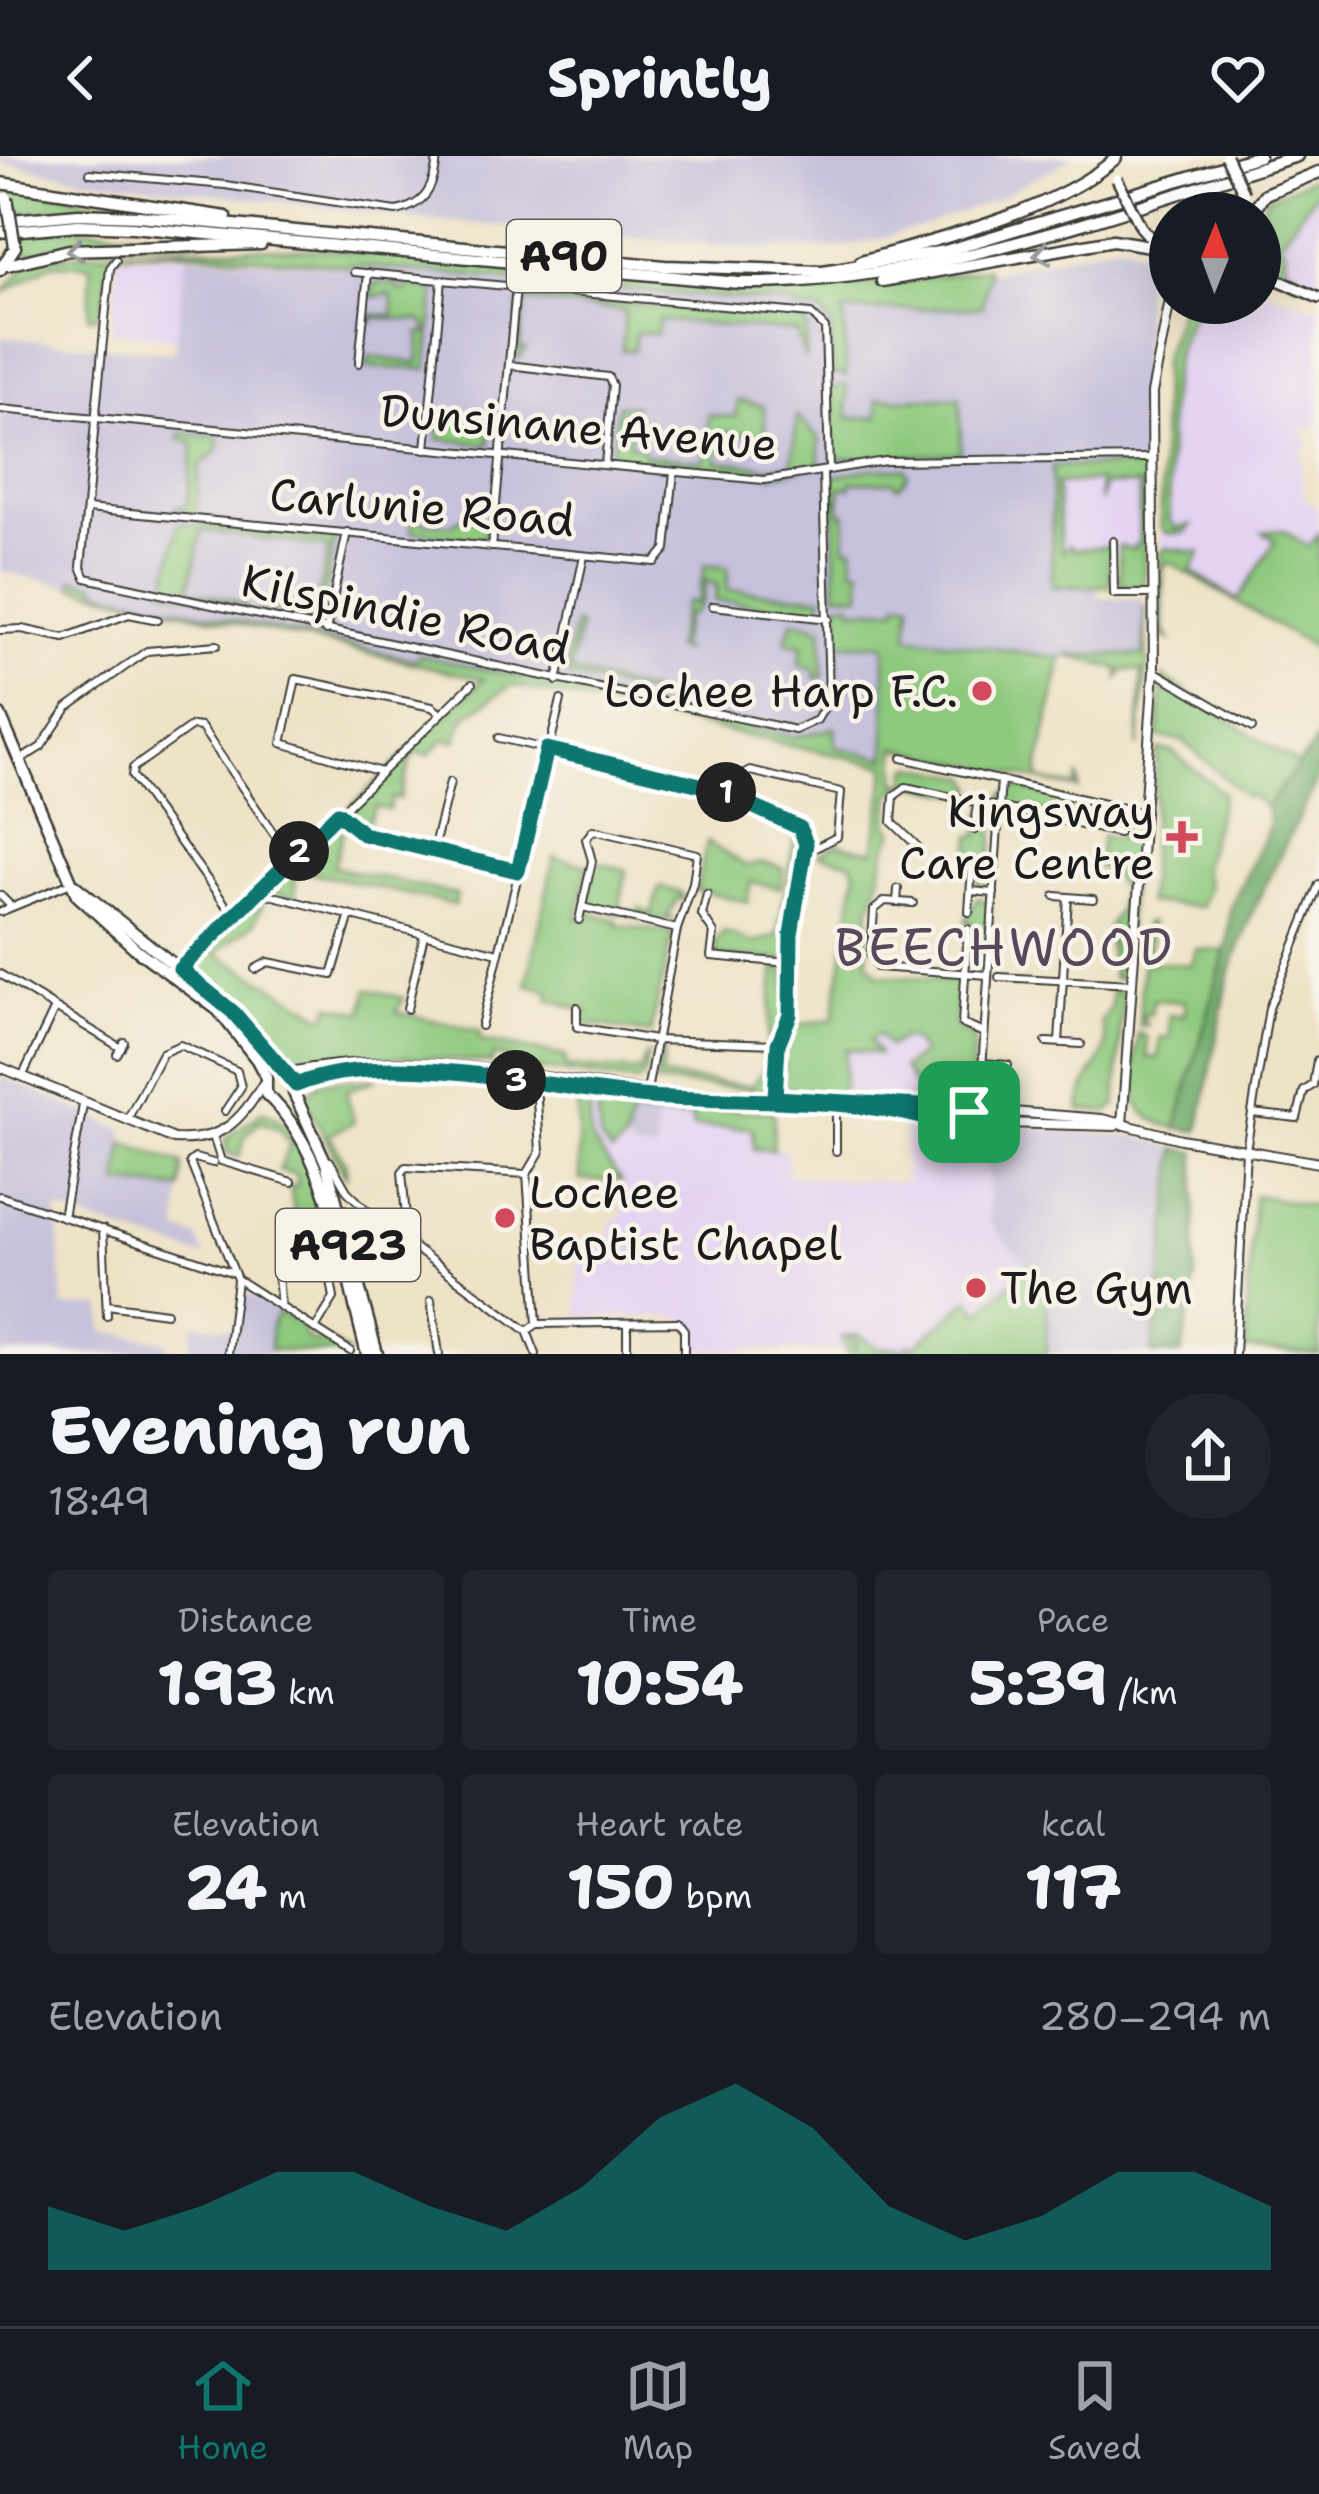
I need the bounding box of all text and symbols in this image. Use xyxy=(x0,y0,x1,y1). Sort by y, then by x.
text: Sprintly xyxy=(547,42,772,114)
icon: back xyxy=(48,45,114,111)
icon: heart xyxy=(1205,45,1271,111)
north arrow xyxy=(1149,192,1281,324)
map controls xyxy=(1149,192,1281,324)
road number: A90 xyxy=(507,220,621,292)
one-way arrow xyxy=(65,237,84,262)
one-way arrow xyxy=(1032,240,1052,266)
street label: Dunsinane Avenue xyxy=(378,380,780,474)
street label: Carlunie Road xyxy=(267,464,577,550)
street label: Kilspindie Road xyxy=(236,550,576,678)
place label: Lochee Harp F.C. xyxy=(604,661,958,721)
marker: Lochee Harp F.C. xyxy=(969,678,995,704)
pin: 1 xyxy=(696,762,756,822)
text: 1 xyxy=(718,769,734,814)
place label: Kingsway Care Centre xyxy=(899,781,1155,893)
pin: 2 xyxy=(269,821,329,881)
marker: Kingsway Care Centre xyxy=(1166,821,1198,853)
text: 2 xyxy=(287,828,311,873)
district label: BEECHWOOD xyxy=(835,913,1175,981)
pin: 3 xyxy=(486,1050,546,1110)
text: 3 xyxy=(504,1057,528,1102)
pin xyxy=(918,1061,1020,1163)
icon: arrive xyxy=(936,1079,1002,1145)
place label: Lochee Baptist Chapel xyxy=(529,1162,842,1274)
marker: Lochee Baptist Chapel xyxy=(492,1205,518,1231)
road number: A923 xyxy=(276,1209,420,1281)
place label: The Gym xyxy=(1000,1258,1193,1318)
marker: The Gym xyxy=(963,1275,989,1301)
text: Evening run xyxy=(48,1386,471,1474)
button: share xyxy=(1145,1393,1271,1519)
text: 18:49 xyxy=(48,1475,151,1527)
text: Distance xyxy=(178,1598,313,1643)
text: Time xyxy=(622,1598,697,1643)
text: Pace xyxy=(1037,1598,1109,1643)
text: 1.93 xyxy=(157,1643,277,1723)
text: 10:54 xyxy=(576,1643,743,1723)
text: 5:39 xyxy=(969,1643,1107,1723)
text: km xyxy=(277,1670,335,1715)
text: /km xyxy=(1107,1670,1177,1715)
text: Elevation xyxy=(172,1802,320,1847)
text: Heart rate xyxy=(575,1802,744,1847)
text: kcal xyxy=(1041,1802,1105,1847)
text: 24 xyxy=(185,1847,267,1927)
text: 150 xyxy=(567,1847,675,1927)
text: 117 xyxy=(1025,1847,1122,1927)
text: m xyxy=(267,1874,307,1919)
text: bpm xyxy=(675,1874,752,1919)
text: Elevation xyxy=(48,1990,223,2042)
text: 280–294 m xyxy=(1039,1990,1271,2042)
tab: Home xyxy=(177,2353,268,2470)
tab: Map xyxy=(623,2353,693,2470)
tab: Saved xyxy=(1048,2353,1142,2470)

